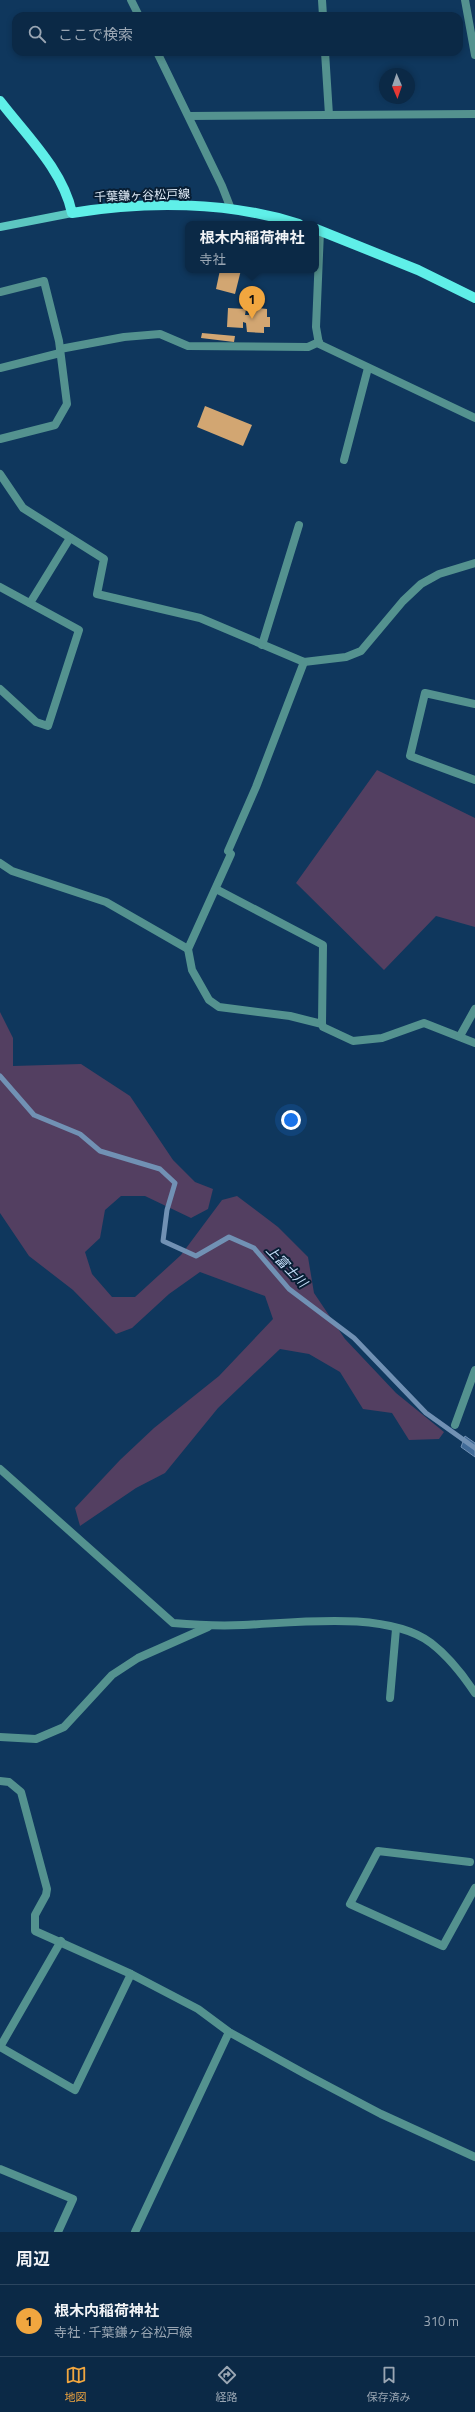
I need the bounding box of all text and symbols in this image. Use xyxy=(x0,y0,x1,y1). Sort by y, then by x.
search box xyxy=(12,12,463,56)
icon: search xyxy=(26,23,48,45)
text: ここで検索 xyxy=(58,23,133,46)
north arrow xyxy=(379,68,415,104)
street label: 千葉鎌ヶ谷松戸線 xyxy=(94,184,190,206)
popup xyxy=(185,221,319,273)
text: 根木内稲荷神社 xyxy=(199,226,305,249)
text: 寺社 xyxy=(199,249,226,269)
pin: 1 xyxy=(239,286,265,319)
your location xyxy=(281,1110,301,1130)
water label: 上富士川 xyxy=(262,1240,314,1293)
text: 周辺 xyxy=(16,2246,50,2272)
text: 根木内稲荷神社 xyxy=(54,2299,159,2322)
text: 1 xyxy=(25,2311,33,2331)
text: 310 m xyxy=(423,2311,459,2331)
text: 寺社 · 千葉鎌ヶ谷松戸線 xyxy=(54,2322,193,2342)
tab: 地図 xyxy=(65,2364,87,2405)
tab: 経路 xyxy=(216,2364,238,2405)
tab: 保存済み xyxy=(367,2364,411,2405)

